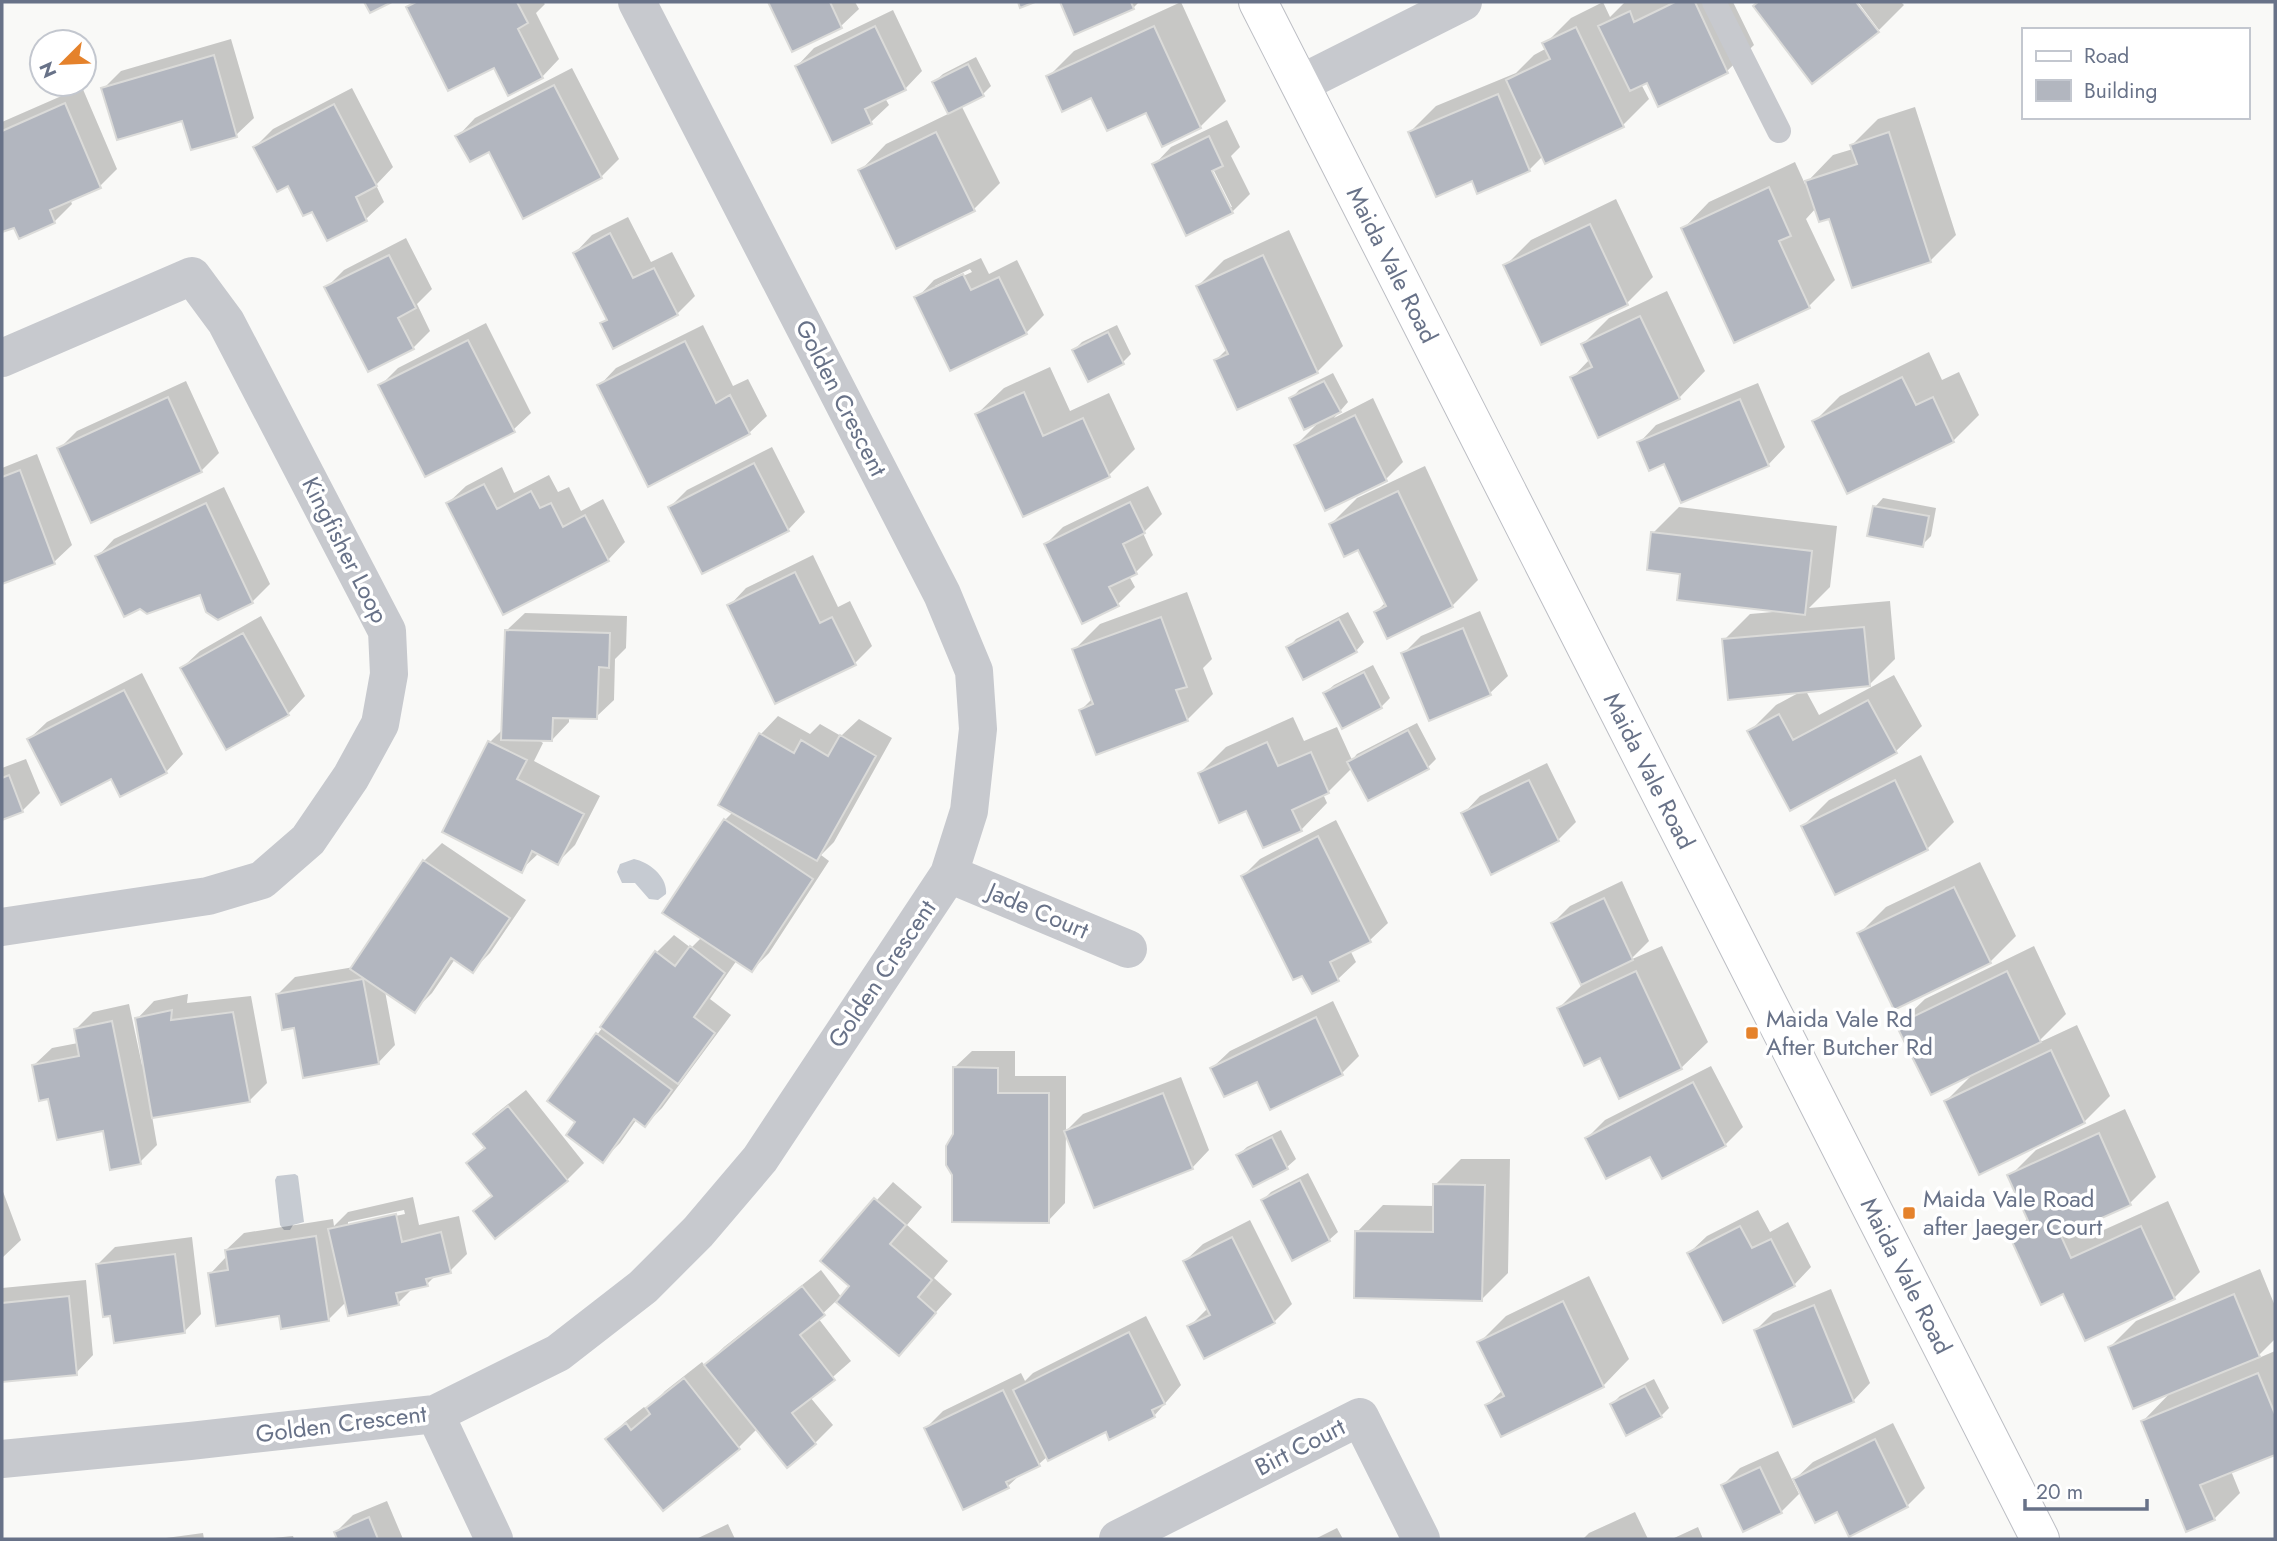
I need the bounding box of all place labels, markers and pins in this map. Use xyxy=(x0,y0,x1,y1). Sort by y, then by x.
place label: Maida Vale Rd After Butcher Rd xyxy=(1766,1001,1933,1064)
marker: Maida Vale Rd After Butcher Rd xyxy=(1744,1025,1760,1041)
place label: Maida Vale Road after Jaeger Court xyxy=(1923,1181,2102,1244)
marker: Maida Vale Road after Jaeger Court xyxy=(1901,1205,1917,1221)

